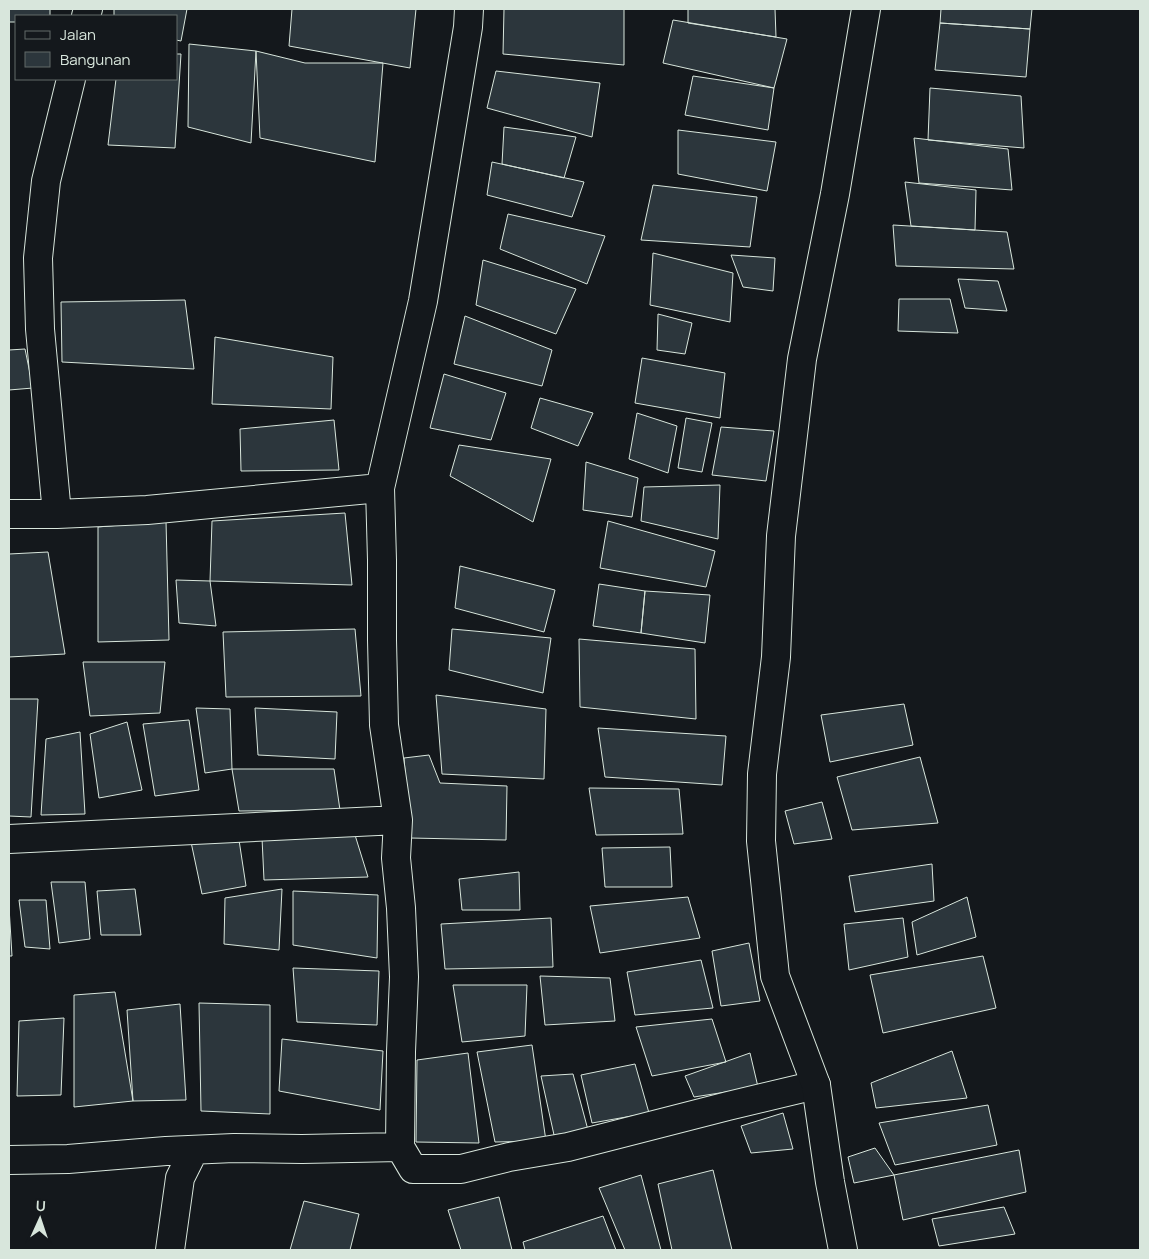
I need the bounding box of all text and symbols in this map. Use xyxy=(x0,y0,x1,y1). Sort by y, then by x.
legend xyxy=(15,15,178,80)
text: Jalan xyxy=(60,24,96,45)
text: Bangunan xyxy=(60,49,130,70)
north arrow xyxy=(15,1194,65,1244)
text: U xyxy=(35,1196,46,1215)

